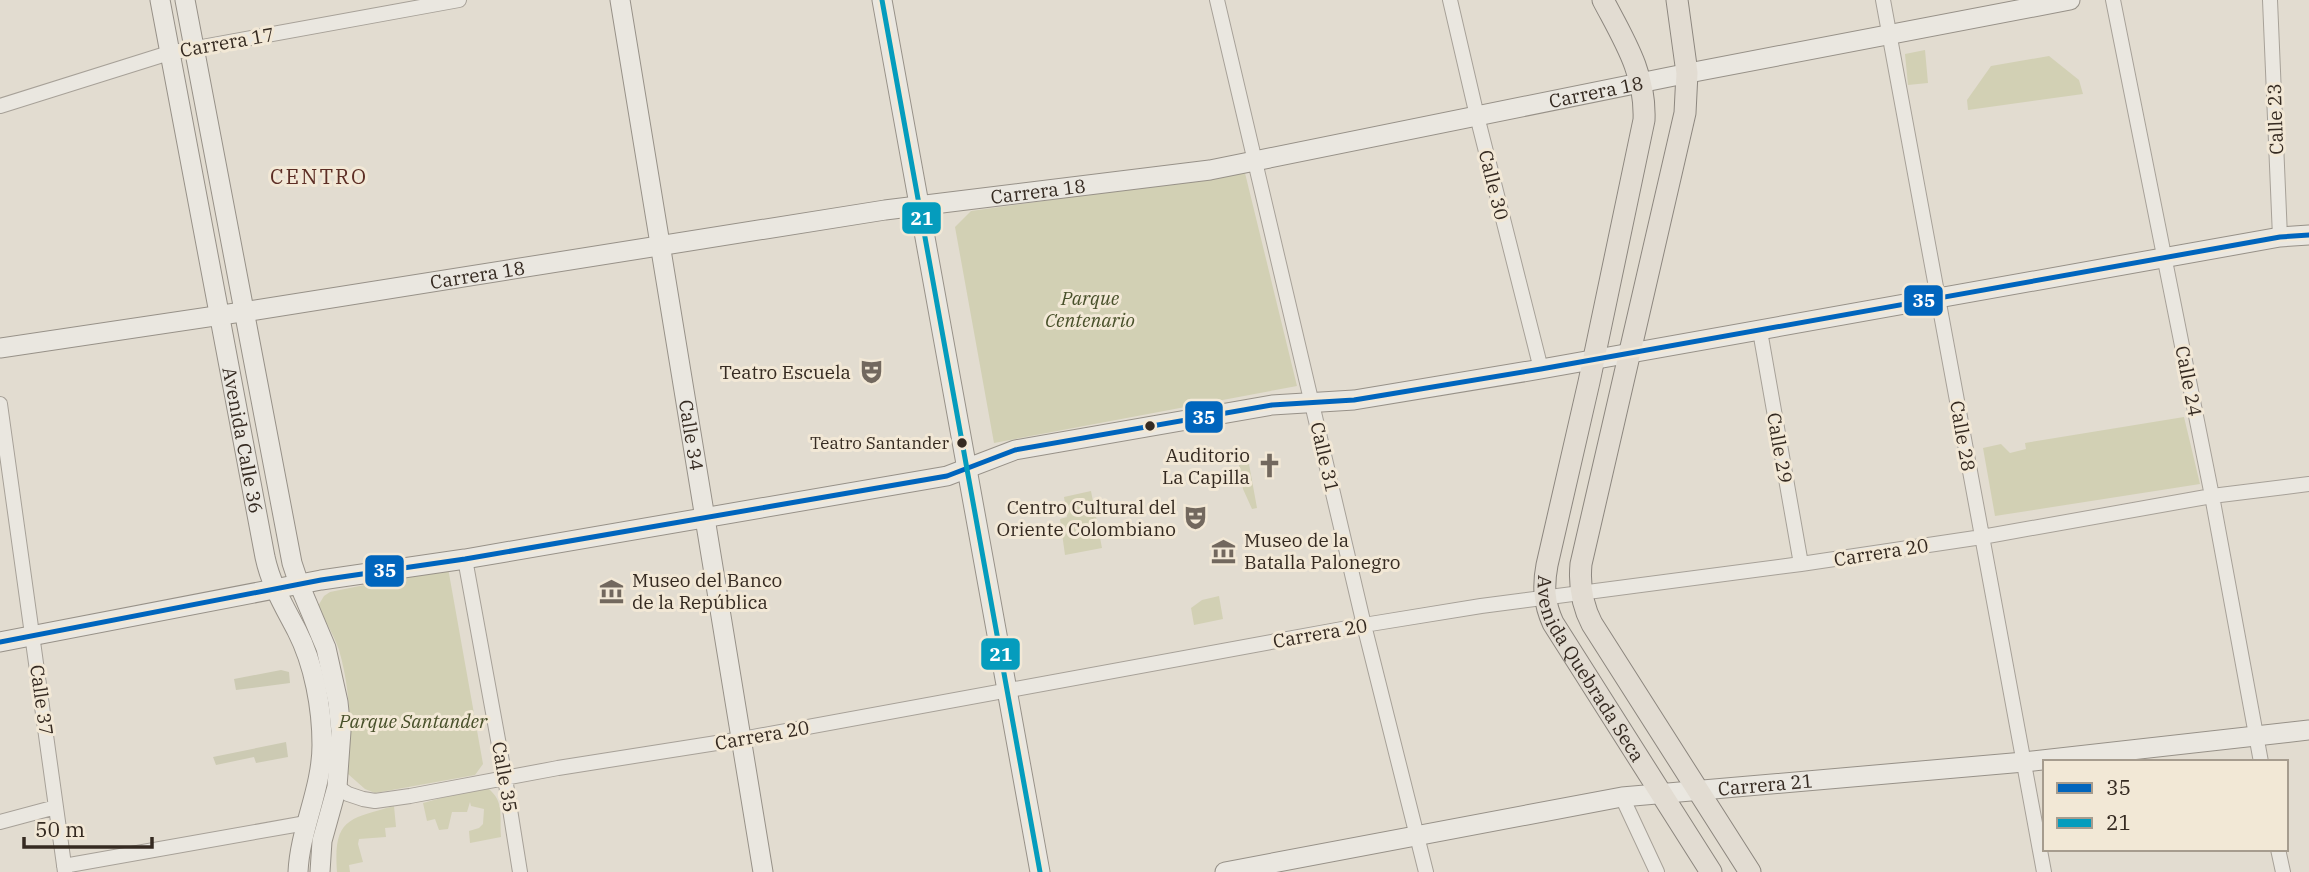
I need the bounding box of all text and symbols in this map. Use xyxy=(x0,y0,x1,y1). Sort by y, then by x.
street label: Carrera 17 xyxy=(178,22,276,62)
street label: Carrera 18 xyxy=(1547,71,1645,113)
street label: Calle 23 xyxy=(2262,83,2288,155)
street label: Calle 30 xyxy=(1474,147,1514,223)
district label: CENTRO xyxy=(270,162,368,190)
street label: Carrera 18 xyxy=(989,173,1087,209)
line badge: 21 xyxy=(901,201,942,235)
text: 21 xyxy=(911,206,933,230)
street label: Carrera 18 xyxy=(428,255,527,294)
line badge: 35 xyxy=(1903,284,1944,317)
park label: Parque Centenario xyxy=(1045,286,1135,332)
text: 35 xyxy=(1913,288,1935,312)
street label: Calle 24 xyxy=(2170,344,2208,418)
theatre icon: Teatro Escuela xyxy=(857,358,885,386)
place label: Teatro Escuela xyxy=(719,360,851,384)
street label: Avenida Calle 36 xyxy=(217,365,269,515)
street label: Calle 34 xyxy=(674,398,709,472)
street label: Calle 28 xyxy=(1945,399,1981,473)
line badge: 35 xyxy=(1184,400,1224,434)
text: 35 xyxy=(1193,405,1215,429)
street label: Calle 29 xyxy=(1762,411,1798,485)
unlabelled marker xyxy=(1143,419,1157,433)
street label: Calle 31 xyxy=(1305,420,1345,494)
place label: Teatro Santander xyxy=(810,432,949,454)
marker: Teatro Santander xyxy=(955,436,969,450)
place label: Auditorio La Capilla xyxy=(1162,443,1250,489)
church icon: Auditorio La Capilla xyxy=(1256,452,1284,480)
place label: Centro Cultural del Oriente Colombiano xyxy=(996,495,1176,541)
theatre icon: Centro Cultural del Oriente Colombiano xyxy=(1182,504,1210,532)
place label: Museo de la Batalla Palonegro xyxy=(1244,528,1400,574)
street label: Carrera 20 xyxy=(1832,533,1930,571)
museum icon: Museo de la Batalla Palonegro xyxy=(1210,537,1238,565)
line badge: 35 xyxy=(364,554,405,588)
text: 35 xyxy=(374,558,396,582)
place label: Museo del Banco de la República xyxy=(632,568,782,614)
street label: Avenida Quebrada Seca xyxy=(1533,575,1650,766)
museum icon: Museo del Banco de la República xyxy=(598,577,626,605)
street label: Carrera 20 xyxy=(1271,613,1369,653)
line badge: 21 xyxy=(980,637,1021,671)
text: 21 xyxy=(990,642,1012,666)
street label: Calle 37 xyxy=(25,663,59,737)
park label: Parque Santander xyxy=(338,709,488,733)
street label: Carrera 20 xyxy=(713,715,811,755)
street label: Calle 35 xyxy=(487,740,523,814)
legend xyxy=(2043,760,2288,851)
street label: Carrera 21 xyxy=(1717,768,1814,801)
text: 35 xyxy=(2106,773,2131,801)
scale bar xyxy=(24,806,152,850)
text: 21 xyxy=(2106,808,2131,836)
text: 50 m xyxy=(35,815,85,843)

